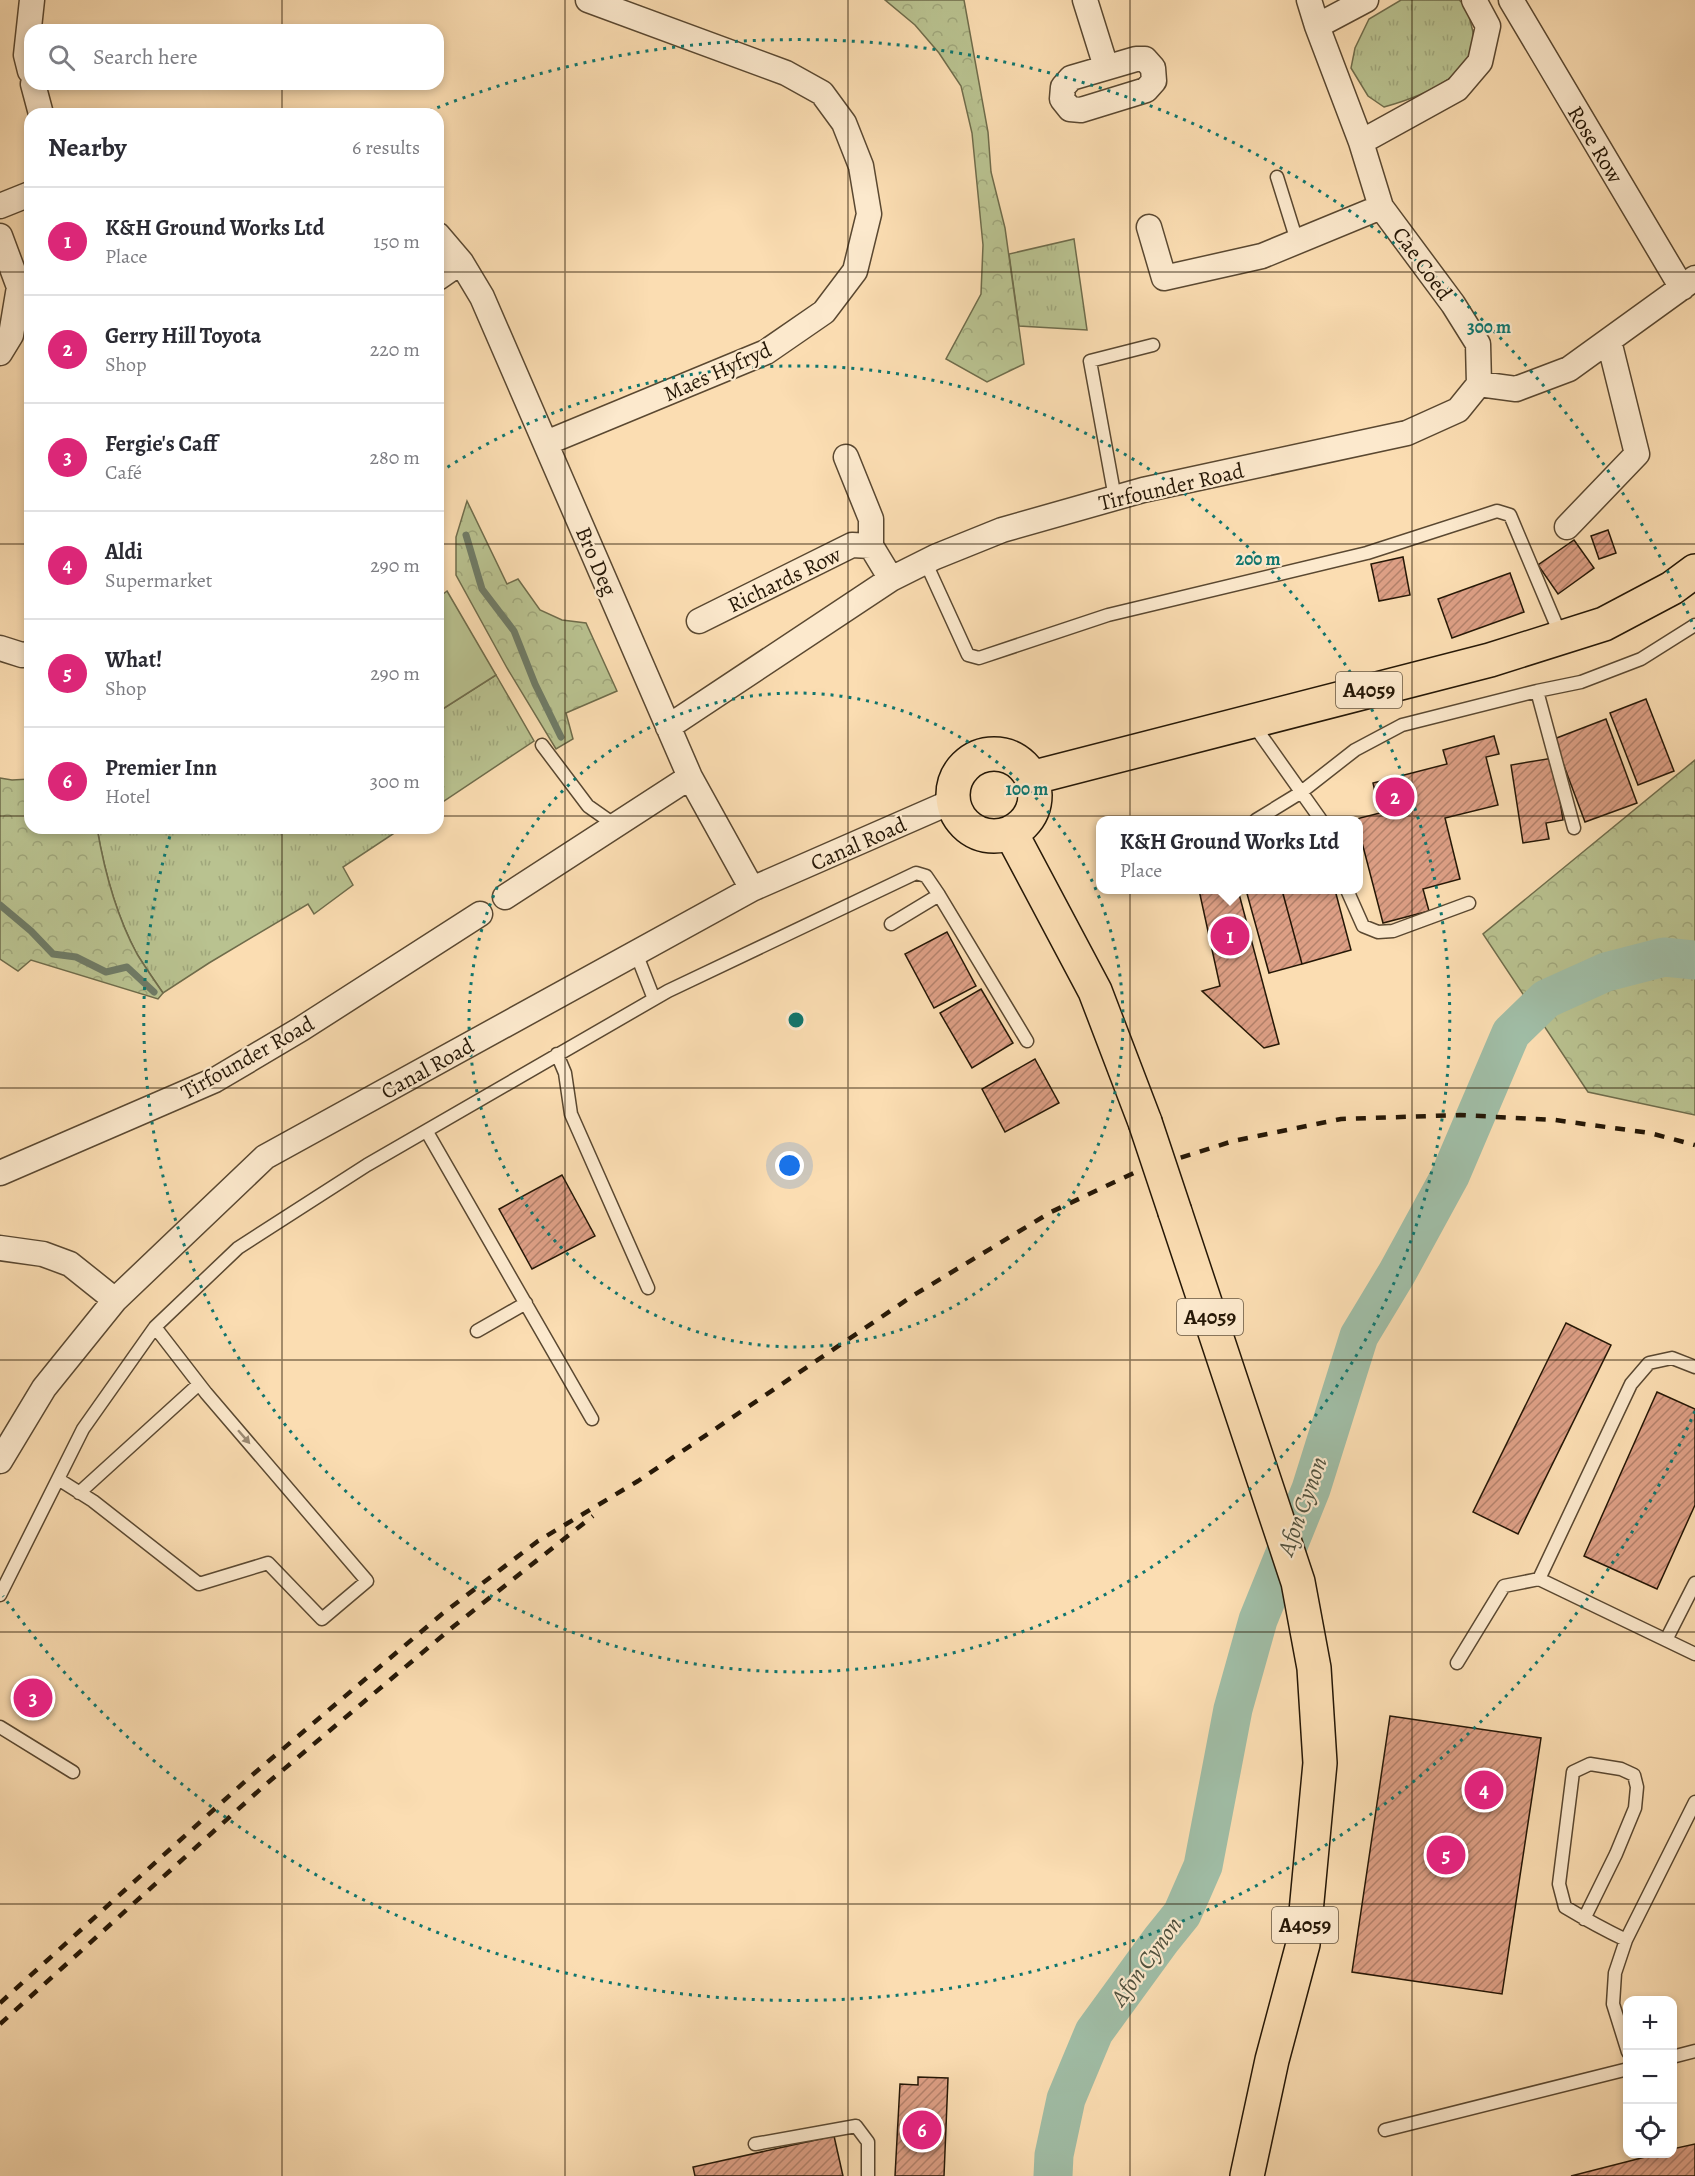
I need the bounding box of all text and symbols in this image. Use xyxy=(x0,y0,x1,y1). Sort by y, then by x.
search box xyxy=(24,24,444,90)
icon: search xyxy=(45,41,78,74)
text: Search here xyxy=(93,42,198,72)
street label: Rose Row xyxy=(1560,100,1630,189)
text: Nearby xyxy=(48,130,127,165)
text: 6 results xyxy=(352,134,420,161)
text: K&H Ground Works Ltd xyxy=(105,213,324,243)
street label: Cae Coed xyxy=(1385,221,1459,307)
text: 1 xyxy=(64,228,71,255)
text: 150 m xyxy=(373,228,420,255)
text: Place xyxy=(105,243,147,270)
text: 300 m xyxy=(1467,315,1511,339)
text: Gerry Hill Toyota xyxy=(105,321,261,351)
street label: Maes Hyfryd xyxy=(659,335,776,409)
text: 2 xyxy=(63,336,72,363)
text: 220 m xyxy=(370,336,420,363)
text: Shop xyxy=(105,351,147,378)
text: Fergie's Caff xyxy=(105,429,217,459)
text: 3 xyxy=(63,444,72,471)
text: 280 m xyxy=(370,444,420,471)
street label: Tirfounder Road xyxy=(1096,456,1247,518)
text: Café xyxy=(105,459,142,486)
street label: Bro Deg xyxy=(568,522,624,601)
text: Aldi xyxy=(105,537,143,567)
street label: Richards Row xyxy=(723,539,847,620)
text: 200 m xyxy=(1235,547,1281,571)
text: 4 xyxy=(63,552,72,579)
text: 290 m xyxy=(370,552,420,579)
text: Supermarket xyxy=(105,567,212,594)
text: What! xyxy=(105,645,162,675)
text: 5 xyxy=(63,660,72,687)
text: 290 m xyxy=(370,660,420,687)
road number: A4059 xyxy=(1336,672,1402,708)
text: Shop xyxy=(105,675,147,702)
text: Premier Inn xyxy=(105,753,217,783)
text: 6 xyxy=(63,768,72,795)
text: 300 m xyxy=(370,768,420,795)
pin: 2 xyxy=(1376,774,1414,820)
text: 100 m xyxy=(1006,777,1048,801)
text: Hotel xyxy=(105,783,150,810)
street label: Canal Road xyxy=(806,809,911,878)
popup xyxy=(1096,816,1363,894)
text: K&H Ground Works Ltd xyxy=(1120,827,1339,857)
text: Place xyxy=(1120,857,1162,884)
pin: 1 xyxy=(1210,914,1250,958)
street label: Tirfounder Road xyxy=(175,1009,320,1107)
centre of rings xyxy=(786,1010,806,1030)
street label: Canal Road xyxy=(376,1031,479,1107)
your location xyxy=(775,1151,804,1180)
road number: A4059 xyxy=(1177,1299,1243,1335)
one-way arrow xyxy=(237,1430,251,1445)
water label: Afon Cynon xyxy=(1269,1452,1335,1562)
pin: 3 xyxy=(14,1676,52,1720)
pin: 4 xyxy=(1464,1768,1504,1812)
pin: 5 xyxy=(1426,1832,1466,1878)
road number: A4059 xyxy=(1272,1907,1338,1943)
water label: Afon Cynon xyxy=(1102,1910,1189,2014)
map controls xyxy=(1623,1996,1677,2158)
button: + xyxy=(1623,1996,1677,2050)
button: − xyxy=(1623,2050,1677,2104)
button: locate xyxy=(1623,2104,1677,2158)
pin: 6 xyxy=(902,2108,942,2152)

